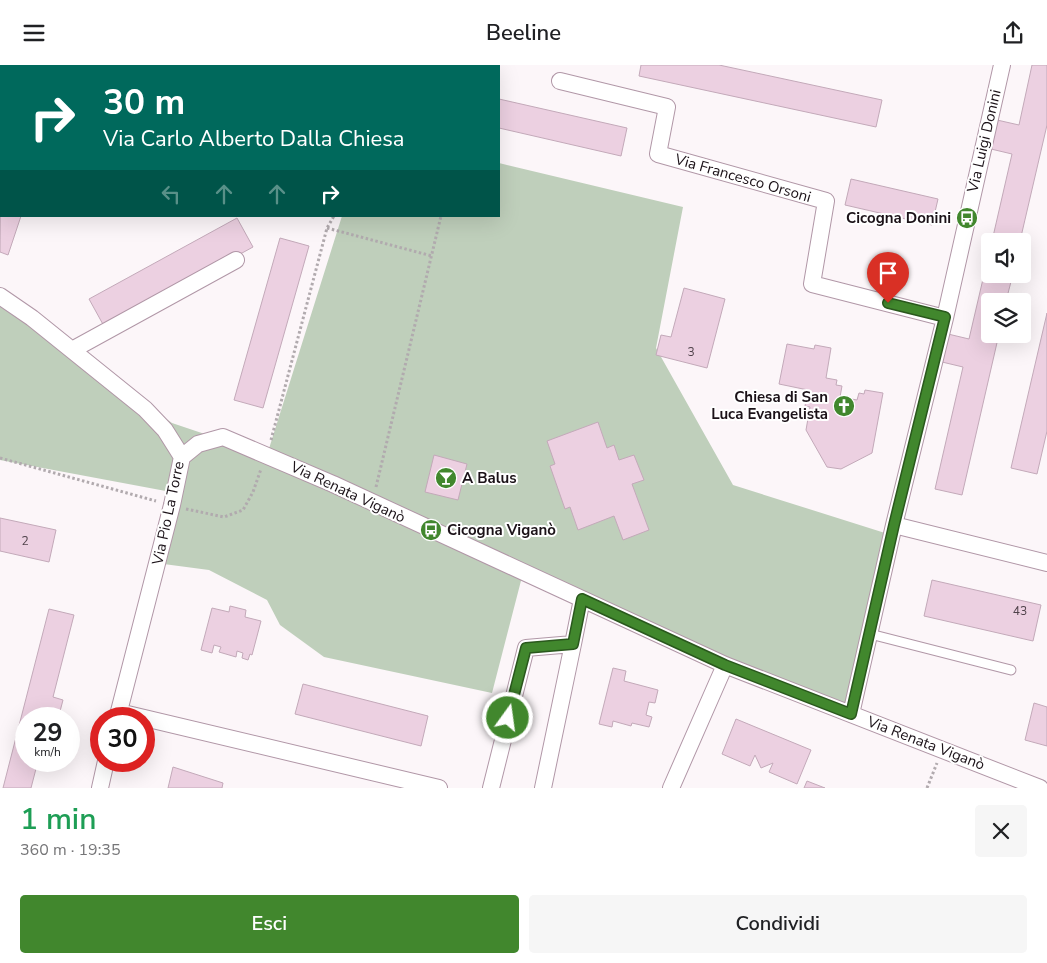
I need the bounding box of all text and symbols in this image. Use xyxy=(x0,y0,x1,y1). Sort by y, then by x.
text: Beeline xyxy=(486,18,561,48)
icon: menu xyxy=(20,19,48,47)
icon: share xyxy=(999,19,1027,47)
text: 30 m xyxy=(103,79,185,126)
icon: right xyxy=(20,85,85,150)
street label: Via Luigi Donini xyxy=(962,88,1006,195)
text: Via Carlo Alberto Dalla Chiesa xyxy=(103,124,405,154)
street label: Via Francesco Orsoni xyxy=(672,149,813,207)
icon: left xyxy=(157,180,185,208)
icon: ahead xyxy=(210,180,238,208)
icon: ahead xyxy=(263,180,291,208)
icon: right xyxy=(316,180,344,208)
bus stop icon: Cicogna Donini xyxy=(955,206,979,230)
place label: Cicogna Donini xyxy=(846,208,951,228)
map controls xyxy=(981,233,1031,343)
button: sound xyxy=(981,233,1031,283)
pin xyxy=(867,252,909,303)
icon: arrive xyxy=(874,259,902,287)
button: layers xyxy=(981,293,1031,343)
house number: 3 xyxy=(687,344,695,360)
place label: Chiesa di San Luca Evangelista xyxy=(711,387,828,424)
church icon: Chiesa di San Luca Evangelista xyxy=(832,394,856,418)
street label: Via Renata Viganò xyxy=(286,456,409,527)
street label: Via Pio La Torre xyxy=(147,459,189,568)
bar icon: A Balus xyxy=(434,466,458,490)
place label: A Balus xyxy=(462,468,517,488)
bus stop icon: Cicogna Viganò xyxy=(419,518,443,542)
place label: Cicogna Viganò xyxy=(447,520,556,540)
house number: 2 xyxy=(21,533,29,549)
house number: 43 xyxy=(1013,603,1027,619)
position arrow xyxy=(481,691,533,743)
speed limit sign: 30 xyxy=(90,707,155,772)
street label: Via Renata Viganò xyxy=(863,711,988,775)
text: 29 xyxy=(32,716,63,750)
text: km/h xyxy=(34,744,61,760)
text: 1 min xyxy=(20,799,96,840)
button: close xyxy=(975,805,1027,857)
text: 360 m · 19:35 xyxy=(20,839,121,861)
button: Esci xyxy=(20,895,519,953)
button: Condividi xyxy=(529,895,1027,953)

